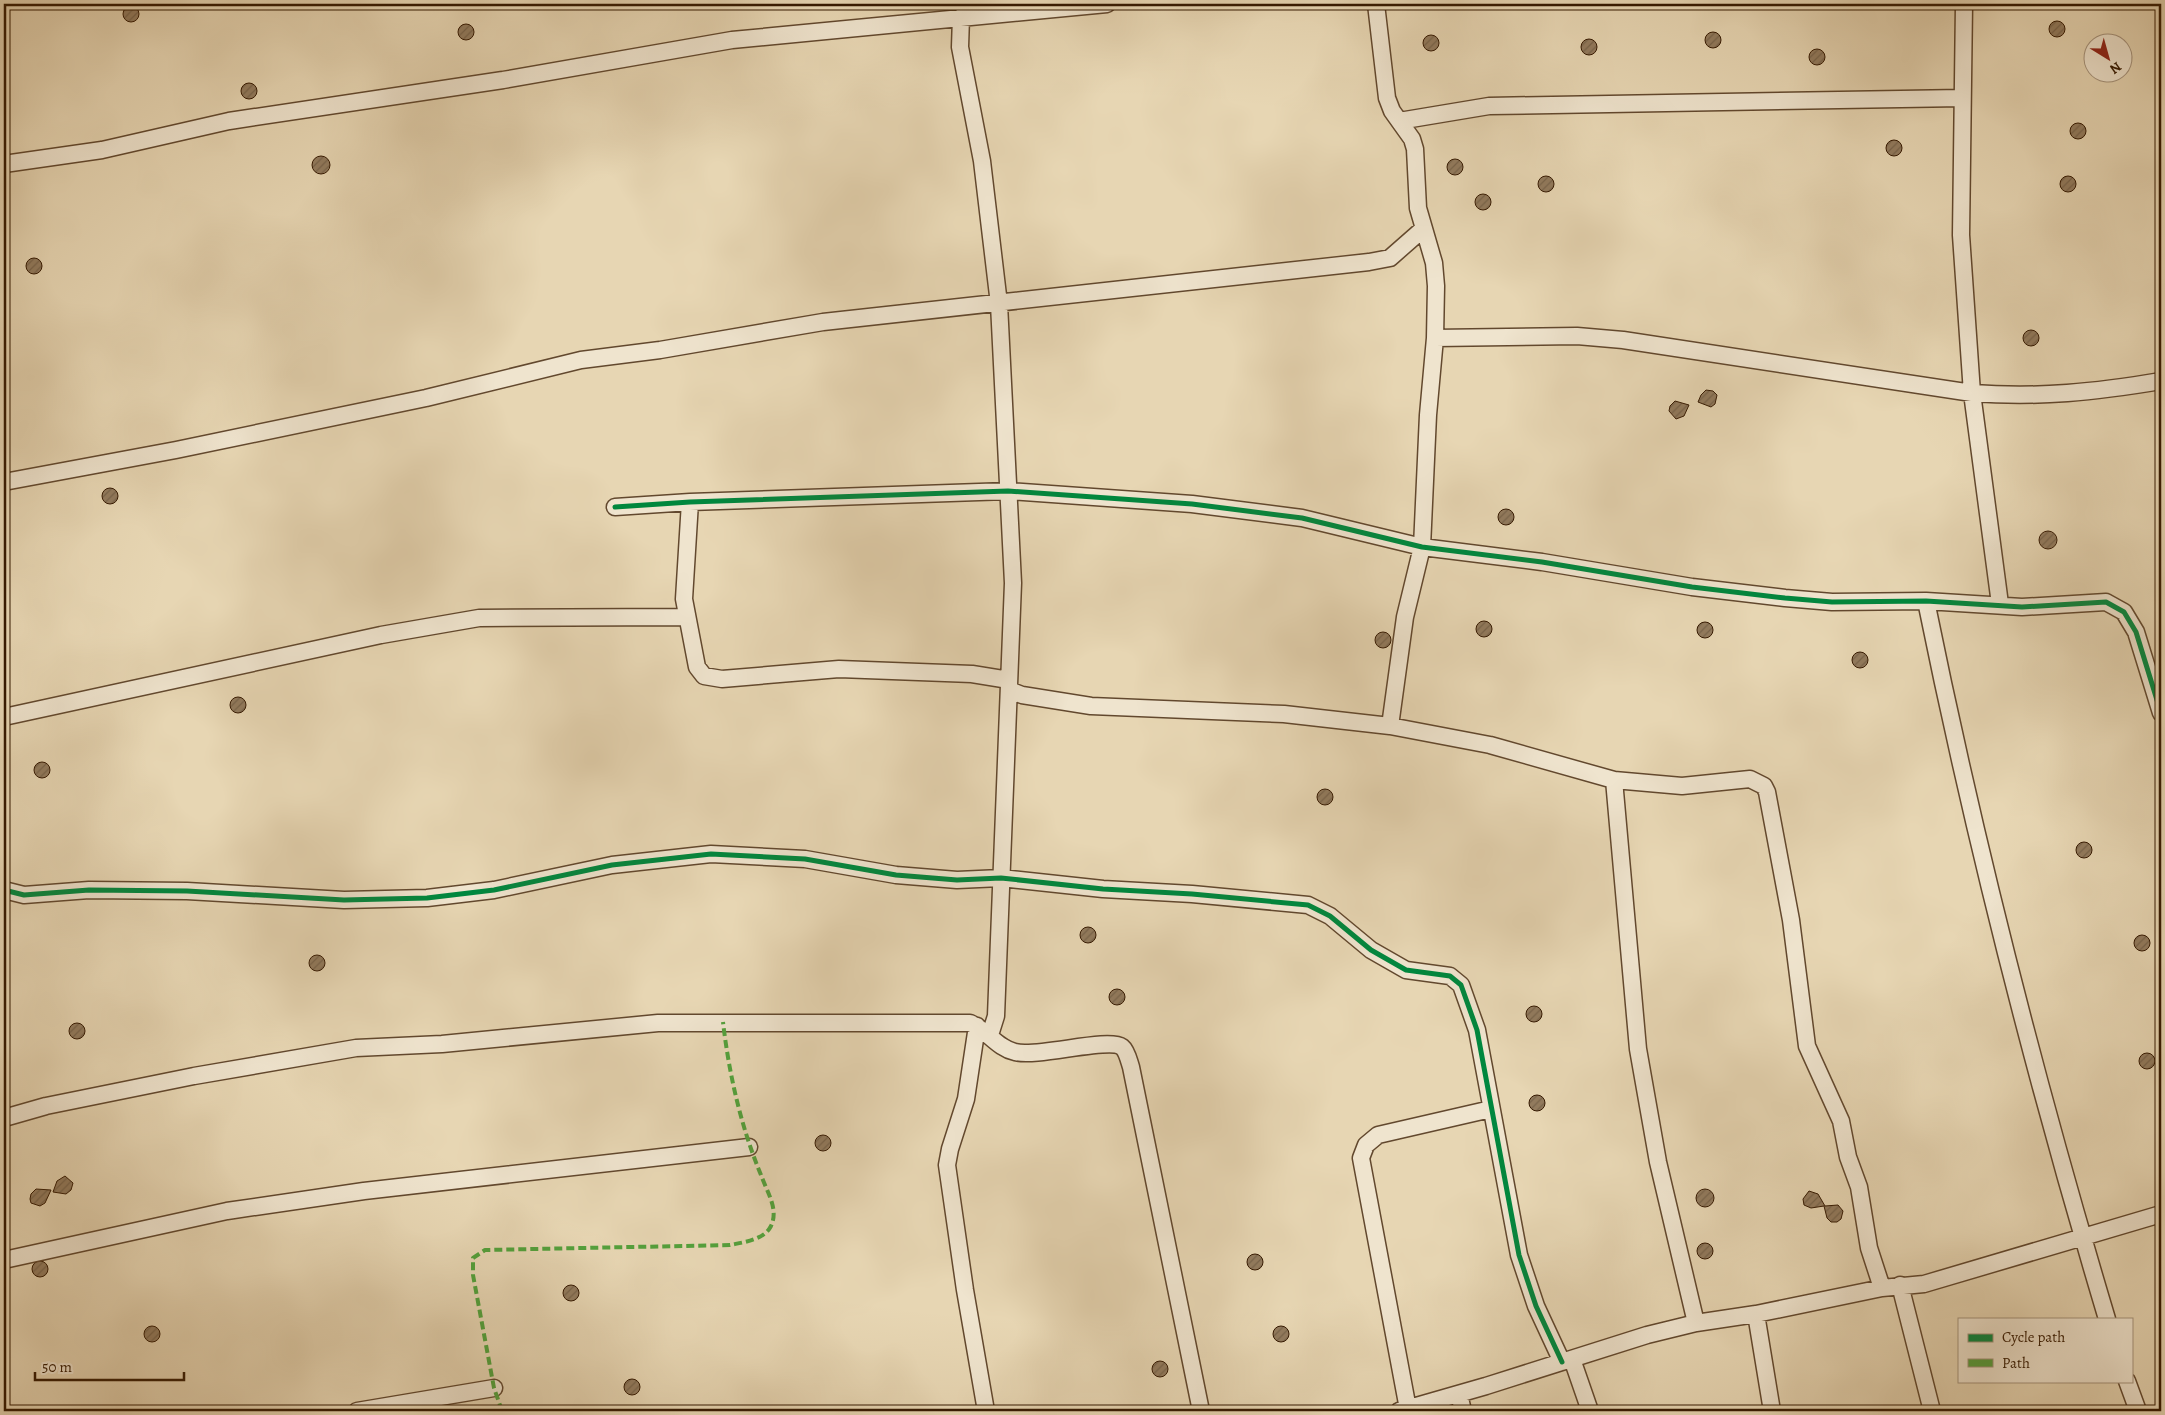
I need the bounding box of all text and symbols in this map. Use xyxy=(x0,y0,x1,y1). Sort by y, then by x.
north arrow xyxy=(2082,32,2132,82)
text: N xyxy=(2106,57,2125,79)
legend xyxy=(1958,1318,2132,1382)
text: Cycle path xyxy=(2002,1327,2065,1347)
scale bar xyxy=(35,1350,184,1382)
text: Path xyxy=(2002,1353,2030,1373)
text: 50 m xyxy=(42,1357,72,1377)

